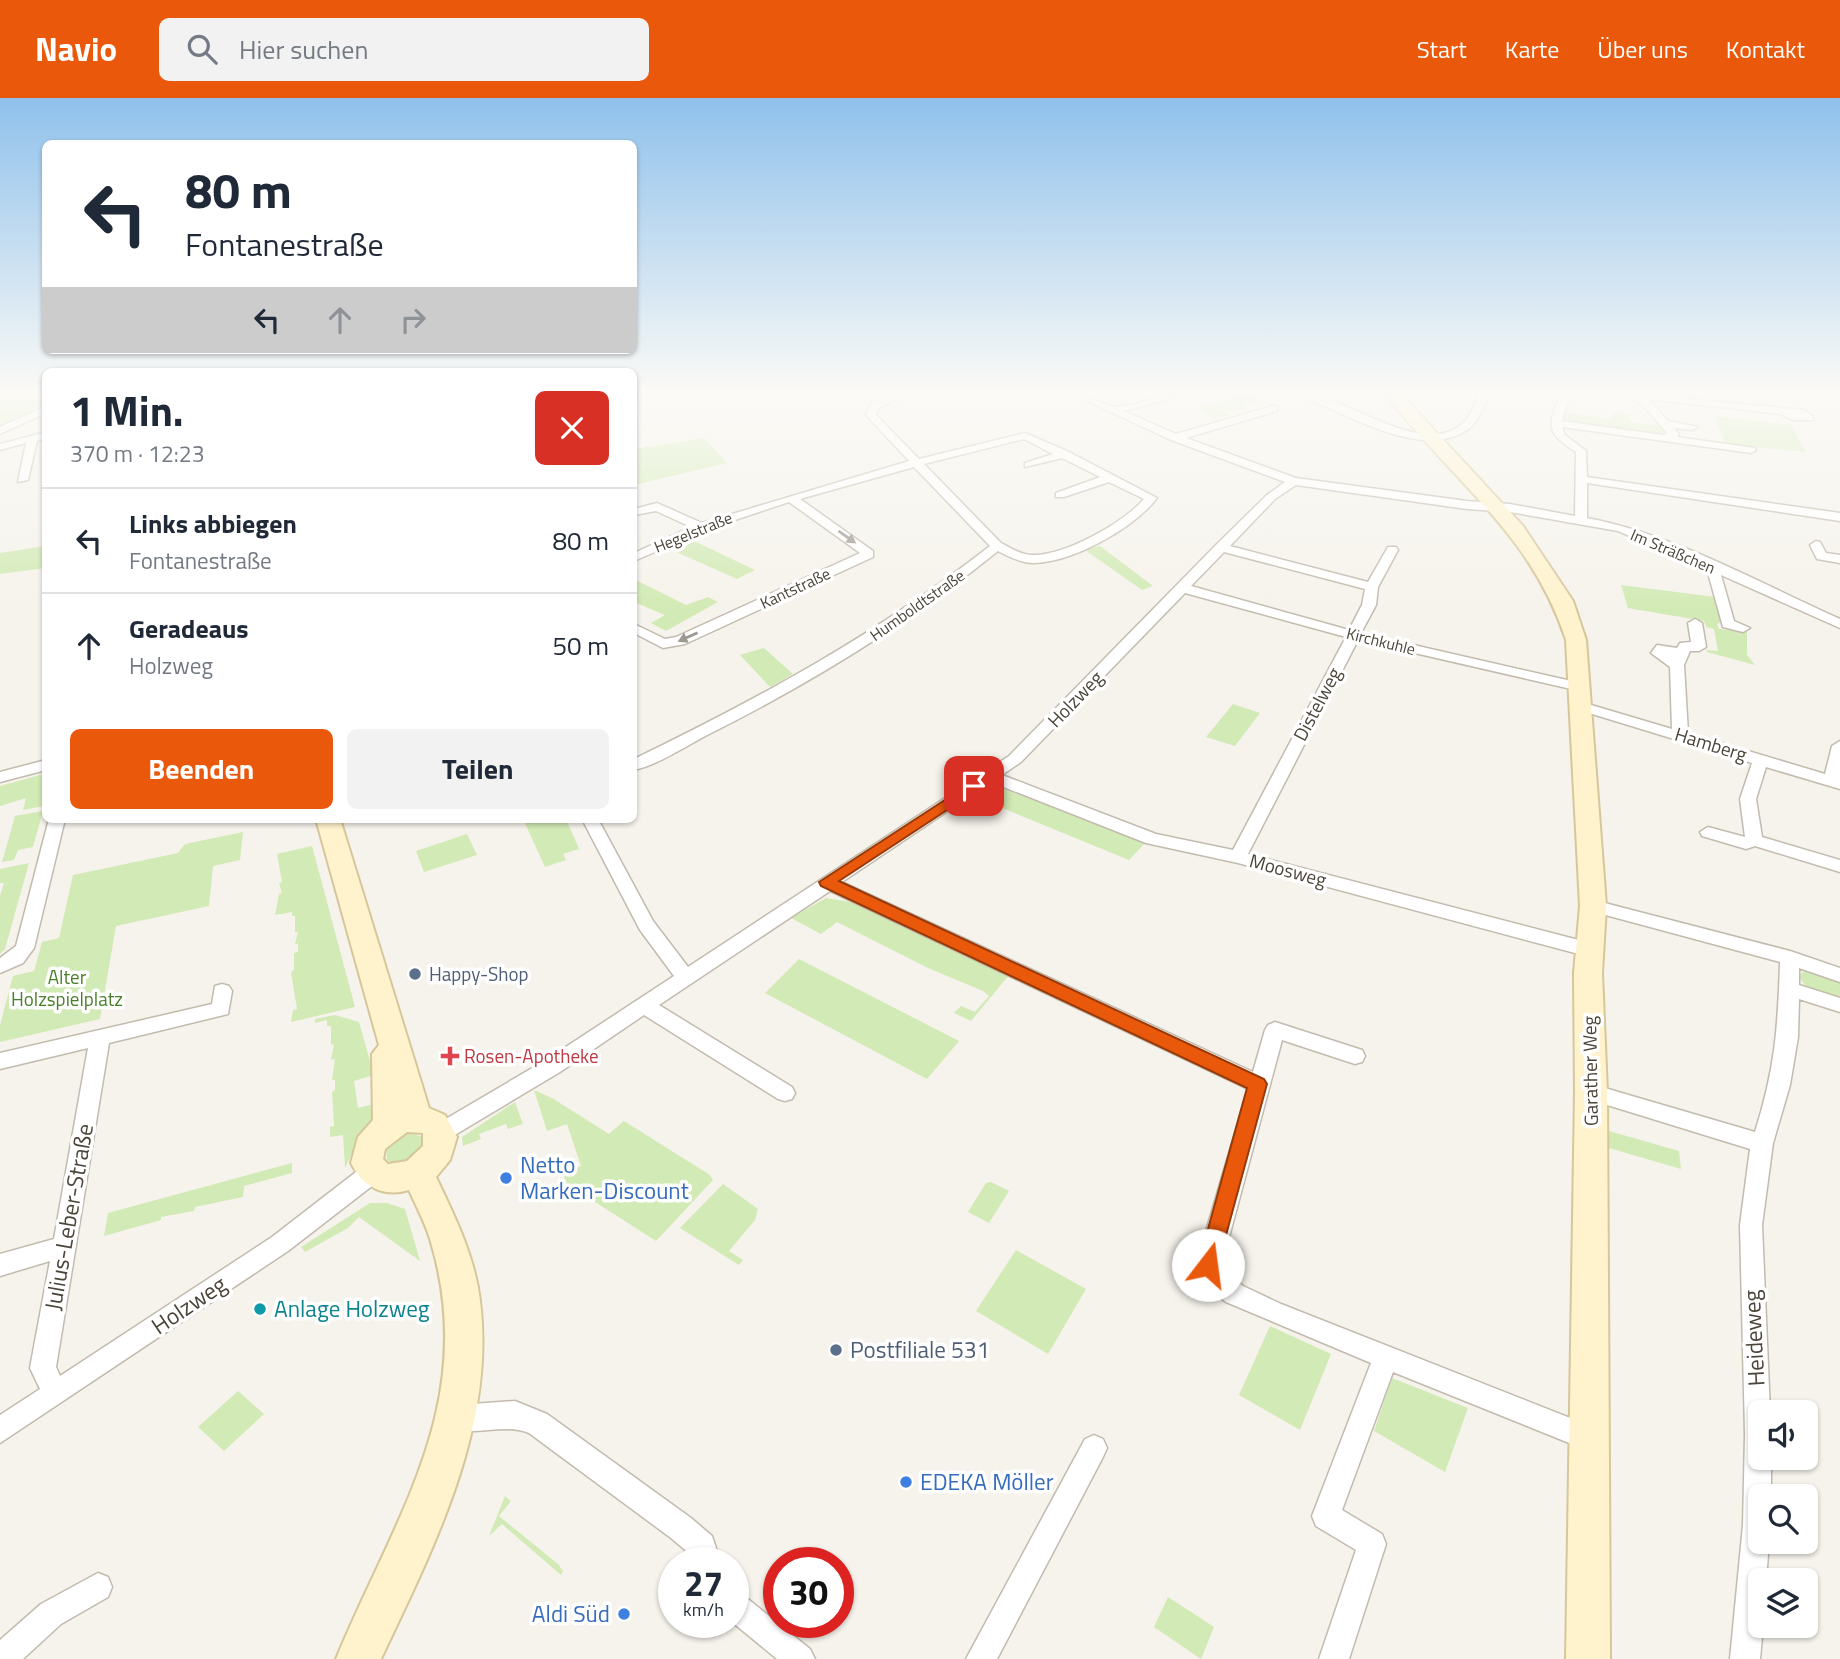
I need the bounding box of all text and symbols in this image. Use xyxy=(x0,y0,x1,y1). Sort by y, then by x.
search box xyxy=(159,18,649,81)
text: Navio xyxy=(35,24,117,74)
icon: search xyxy=(183,30,221,68)
text: Hier suchen xyxy=(239,30,368,69)
text: Start xyxy=(1417,31,1467,67)
text: Karte xyxy=(1505,31,1559,67)
text: Über uns xyxy=(1597,31,1688,67)
text: Kontakt xyxy=(1726,31,1805,67)
text: 80 m xyxy=(185,152,292,227)
icon: left xyxy=(70,168,161,259)
text: Fontanestraße xyxy=(185,220,384,268)
icon: left xyxy=(248,301,286,339)
icon: ahead xyxy=(321,301,359,339)
icon: right xyxy=(394,301,432,339)
text: 1 Min. xyxy=(70,378,184,442)
button: close xyxy=(535,391,609,465)
text: 370 m · 12:23 xyxy=(70,436,205,471)
text: Links abbiegen xyxy=(129,504,297,543)
street label: Hegelstraße xyxy=(650,505,736,559)
text: 80 m xyxy=(552,521,609,560)
icon: left xyxy=(70,522,108,560)
street label: Im Sträßchen xyxy=(1627,522,1719,580)
one-way arrow xyxy=(838,530,856,544)
text: Fontanestraße xyxy=(129,543,272,578)
street label: Kantstraße xyxy=(756,561,834,615)
street label: Humboldtstraße xyxy=(865,563,969,647)
text: Geradeaus xyxy=(129,609,249,648)
street label: Kirchkuhle xyxy=(1344,621,1418,661)
text: 50 m xyxy=(552,626,609,665)
icon: ahead xyxy=(70,627,108,665)
one-way arrow xyxy=(678,631,698,643)
text: Holzweg xyxy=(129,648,213,683)
street label: Distelweg xyxy=(1285,662,1348,746)
street label: Holzweg xyxy=(1040,663,1109,734)
street label: Hamberg xyxy=(1672,719,1751,768)
button: Beenden xyxy=(70,729,333,809)
button: Teilen xyxy=(347,729,609,809)
pin xyxy=(944,756,1004,816)
icon: arrive xyxy=(955,767,993,805)
street label: Moosweg xyxy=(1246,845,1330,894)
place label: Happy-Shop xyxy=(429,959,528,988)
park label: Alter Holzspielplatz xyxy=(11,962,123,1013)
marker: Happy-Shop xyxy=(407,966,423,982)
street label: Garather Weg xyxy=(1574,1015,1605,1126)
place label: Rosen-Apotheke xyxy=(464,1041,599,1070)
marker: Rosen-Apotheke xyxy=(442,1048,458,1064)
street label: Julius-Leber-Straße xyxy=(35,1121,102,1313)
place label: Netto Marken-Discount xyxy=(520,1147,689,1208)
marker: Netto Marken-Discount xyxy=(498,1170,514,1186)
position arrow xyxy=(1171,1228,1245,1302)
street label: Holzweg xyxy=(144,1266,234,1343)
street label: Heideweg xyxy=(1733,1289,1774,1387)
place label: Anlage Holzweg xyxy=(274,1291,430,1326)
marker: Anlage Holzweg xyxy=(252,1301,268,1317)
place label: Postfiliale 531 xyxy=(850,1332,990,1367)
marker: Postfiliale 531 xyxy=(828,1342,844,1358)
map controls xyxy=(1748,1400,1818,1638)
button: sound xyxy=(1748,1400,1818,1470)
place label: EDEKA Möller xyxy=(920,1464,1054,1499)
marker: EDEKA Möller xyxy=(898,1474,914,1490)
button: search xyxy=(1748,1484,1818,1554)
speed limit sign: 30 xyxy=(763,1547,854,1638)
text: 27 xyxy=(684,1556,723,1610)
button: layers xyxy=(1748,1568,1818,1638)
place label: Aldi Süd xyxy=(532,1596,610,1631)
text: km/h xyxy=(683,1596,724,1623)
marker: Aldi Süd xyxy=(616,1606,632,1622)

